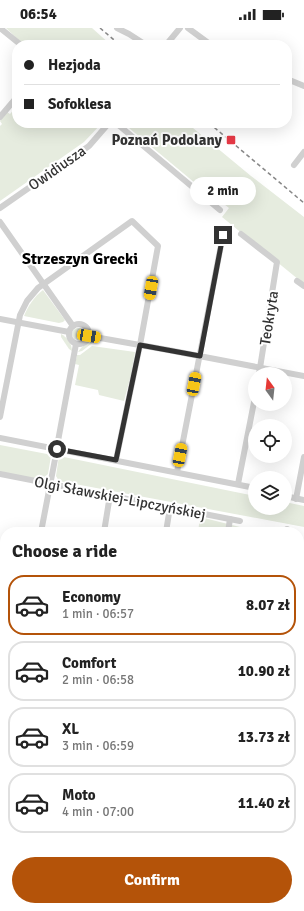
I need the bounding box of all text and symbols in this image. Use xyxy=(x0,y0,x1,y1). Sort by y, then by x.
text: 06:54 xyxy=(20,5,57,23)
text: Hezjoda xyxy=(48,56,101,74)
text: Sofoklesa xyxy=(48,95,111,113)
place label: Poznań Podolany xyxy=(111,131,223,149)
marker: Poznań Podolany xyxy=(225,134,237,146)
street label: Owidiusza xyxy=(25,142,89,194)
callout: 2 min xyxy=(190,177,256,205)
text: 2 min xyxy=(207,183,239,199)
route end xyxy=(214,226,232,244)
district label: Strzeszyn Grecki xyxy=(22,249,138,269)
car xyxy=(143,275,159,301)
street label: Teokryta xyxy=(256,289,282,347)
car xyxy=(76,328,102,344)
north arrow xyxy=(248,367,292,411)
map controls xyxy=(248,367,292,515)
car xyxy=(186,371,202,397)
button: locate xyxy=(248,419,292,463)
route start xyxy=(48,440,66,458)
car xyxy=(172,442,188,468)
button: layers xyxy=(248,471,292,515)
street label: Olgi Sławskiej-Lipczyńskiej xyxy=(33,473,207,523)
text: Choose a ride xyxy=(12,540,117,562)
icon: car xyxy=(14,587,50,623)
text: Economy xyxy=(62,588,121,606)
text: 8.07 zł xyxy=(246,596,290,614)
text: 1 min · 06:57 xyxy=(62,606,134,622)
icon: car xyxy=(14,653,50,689)
text: Comfort xyxy=(62,654,116,672)
text: 10.90 zł xyxy=(238,662,290,680)
text: 2 min · 06:58 xyxy=(62,672,134,688)
icon: car xyxy=(14,719,50,755)
text: XL xyxy=(62,720,79,738)
text: 13.73 zł xyxy=(238,728,290,746)
text: 3 min · 06:59 xyxy=(62,738,134,754)
icon: car xyxy=(14,785,50,821)
text: Moto xyxy=(62,786,96,804)
text: 11.40 zł xyxy=(238,794,290,812)
text: 4 min · 07:00 xyxy=(62,804,134,820)
button: Confirm xyxy=(12,857,292,903)

